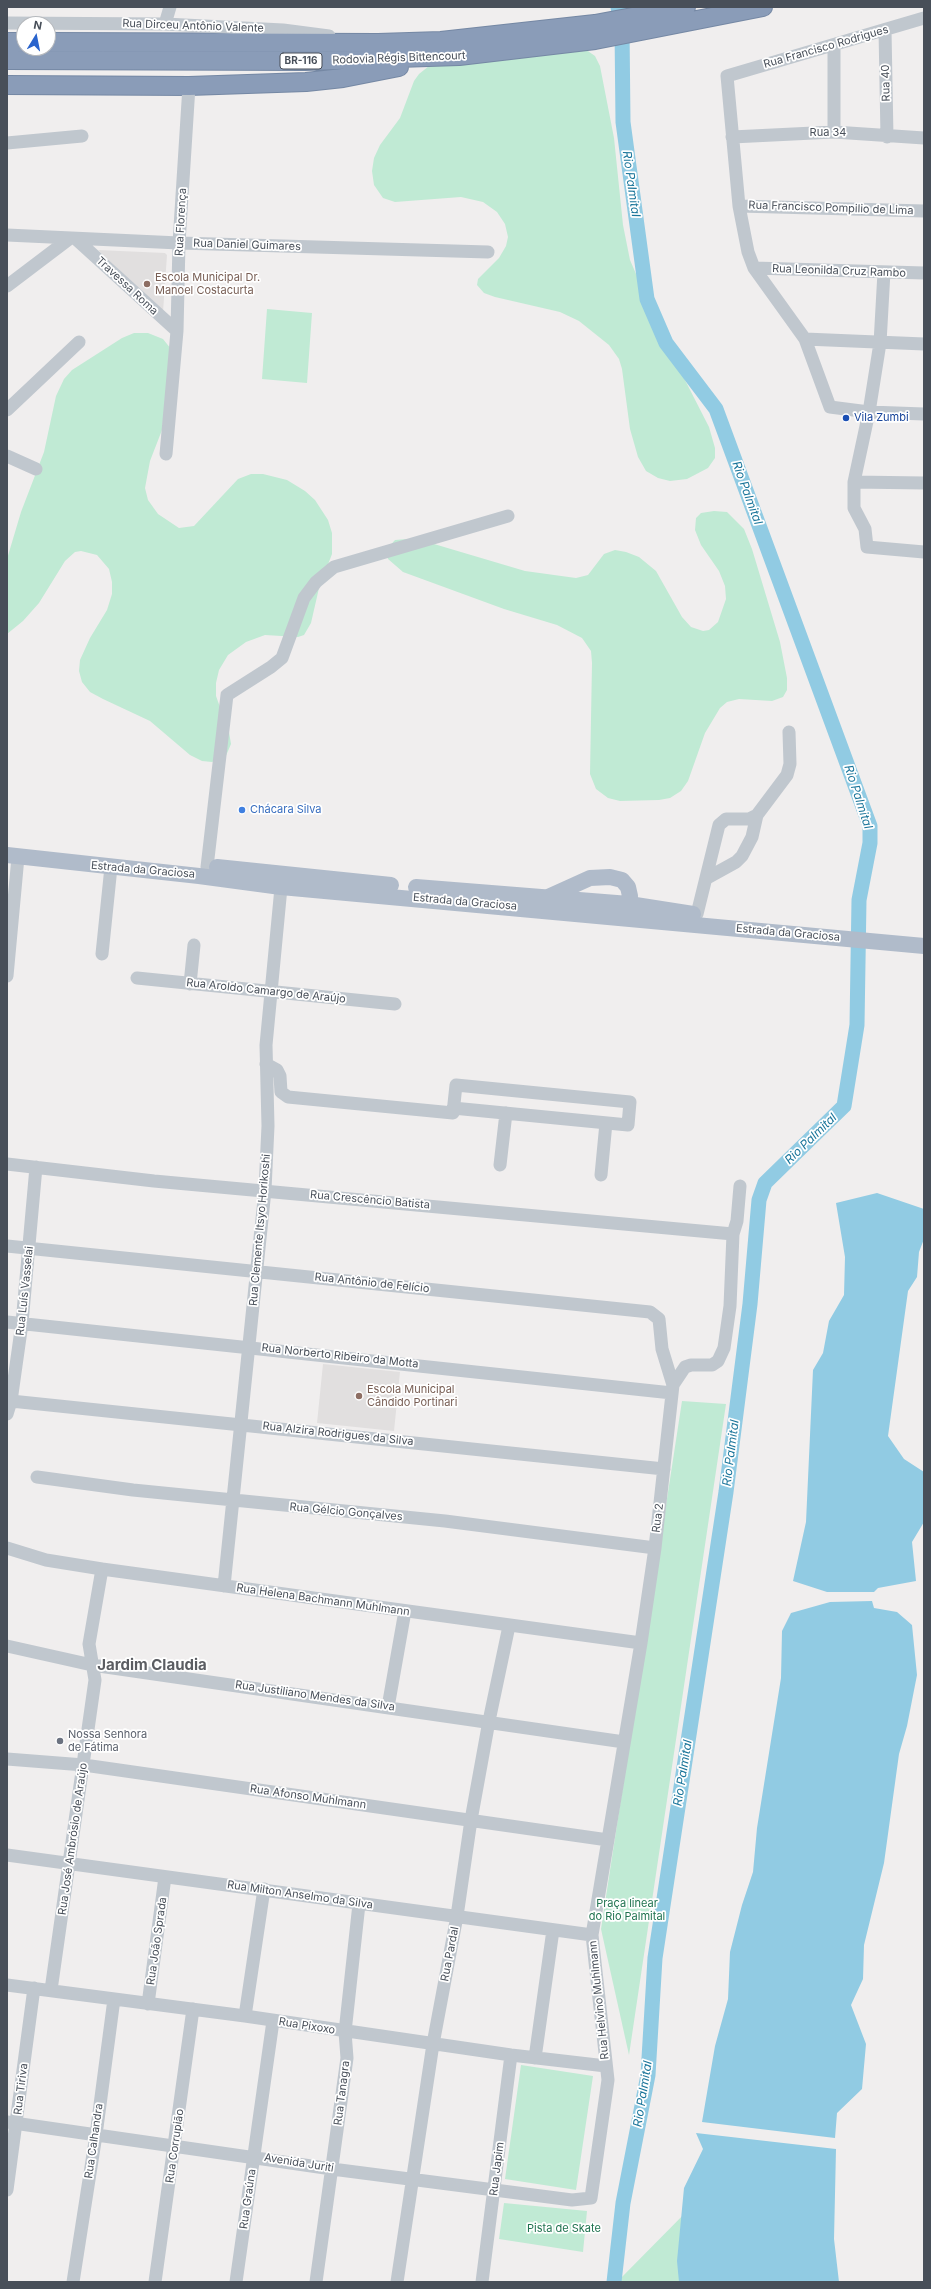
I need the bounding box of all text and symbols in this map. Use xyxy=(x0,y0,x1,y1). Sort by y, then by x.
north arrow xyxy=(16,16,56,56)
street label: Rua Dirceu Antônio Valente xyxy=(122,17,264,35)
text: N xyxy=(33,18,43,33)
street label: Rua Francisco Rodrigues xyxy=(762,23,890,71)
street label: Rodovia Régis Bittencourt xyxy=(332,49,466,67)
road number: BR-116 xyxy=(280,53,322,69)
street label: Rua 40 xyxy=(879,64,893,102)
street label: Rua 34 xyxy=(810,126,846,140)
water label: Rio Palmital xyxy=(619,150,643,218)
street label: Rua Florença xyxy=(173,188,189,256)
street label: Rua Francisco Pompilio de Lima xyxy=(748,199,914,217)
street label: Rua Daniel Guimares xyxy=(193,237,301,253)
street label: Travessa Roma xyxy=(94,254,160,318)
street label: Rua Leonilda Cruz Rambo xyxy=(772,262,906,280)
place label: Escola Municipal Dr. Manoel Costacurta xyxy=(155,271,260,297)
marker: Escola Municipal Dr. Manoel Costacurta xyxy=(142,279,152,289)
place label: Vila Zumbi xyxy=(854,411,909,425)
marker: Vila Zumbi xyxy=(841,413,851,423)
water label: Rio Palmital xyxy=(729,459,765,527)
water label: Rio Palmital xyxy=(841,763,875,831)
place label: Chácara Silva xyxy=(250,803,321,817)
marker: Chácara Silva xyxy=(237,805,247,815)
street label: Estrada da Graciosa xyxy=(90,859,196,881)
street label: Estrada da Graciosa xyxy=(412,891,518,913)
street label: Estrada da Graciosa xyxy=(735,922,841,944)
street label: Rua Aroldo Camargo de Araújo xyxy=(186,976,346,1006)
water label: Rio Palmital xyxy=(782,1111,840,1167)
street label: Rua Clemente Itsyo Horikoshi xyxy=(247,1153,273,1307)
street label: Rua Crescêncio Batista xyxy=(310,1188,430,1212)
street label: Rua Luís Vasselai xyxy=(14,1246,36,1336)
street label: Rua Antônio de Felício xyxy=(314,1270,430,1296)
street label: Rua Norberto Ribeiro da Motta xyxy=(261,1341,419,1371)
place label: Escola Municipal Cândido Portinari xyxy=(367,1383,457,1409)
marker: Escola Municipal Cândido Portinari xyxy=(354,1391,364,1401)
water label: Rio Palmital xyxy=(720,1419,742,1487)
street label: Rua Alzira Rodrigues da Silva xyxy=(262,1420,414,1448)
street label: Rua Gélcio Gonçalves xyxy=(289,1500,403,1524)
street label: Rua 2 xyxy=(650,1503,666,1533)
street label: Rua Helena Bachmann Muhlmann xyxy=(236,1581,410,1619)
district label: Jardim Claudia xyxy=(97,1656,207,1674)
street label: Rua Justiliano Mendes da Silva xyxy=(234,1678,396,1714)
place label: Nossa Senhora de Fátima xyxy=(68,1728,147,1754)
marker: Nossa Senhora de Fátima xyxy=(55,1736,65,1746)
water label: Rio Palmital xyxy=(671,1739,695,1807)
street label: Rua José Ambrósio de Araújo xyxy=(56,1762,90,1916)
street label: Rua Afonso Muhlmann xyxy=(249,1782,367,1812)
street label: Rua Milton Anselmo da Silva xyxy=(226,1878,374,1912)
street label: Rua João Sprada xyxy=(144,1896,170,1986)
park label: Praça linear do Rio Palmital xyxy=(589,1897,665,1923)
street label: Rua Pardal xyxy=(438,1925,462,1983)
street label: Rua Helvino Muhlmann xyxy=(586,1940,612,2060)
street label: Rua Pixoxo xyxy=(278,2015,336,2037)
street label: Rua Tanagra xyxy=(331,2060,353,2126)
water label: Rio Palmital xyxy=(631,2060,655,2128)
street label: Rua Tiriva xyxy=(11,2062,31,2116)
street label: Rua Calhandra xyxy=(82,2102,106,2180)
street label: Rua Corrupião xyxy=(163,2108,187,2184)
street label: Rua Japim xyxy=(487,2141,507,2197)
street label: Avenida Juriti xyxy=(263,2151,335,2175)
street label: Rua Graúna xyxy=(237,2168,259,2230)
park label: Pista de Skate xyxy=(527,2222,601,2236)

